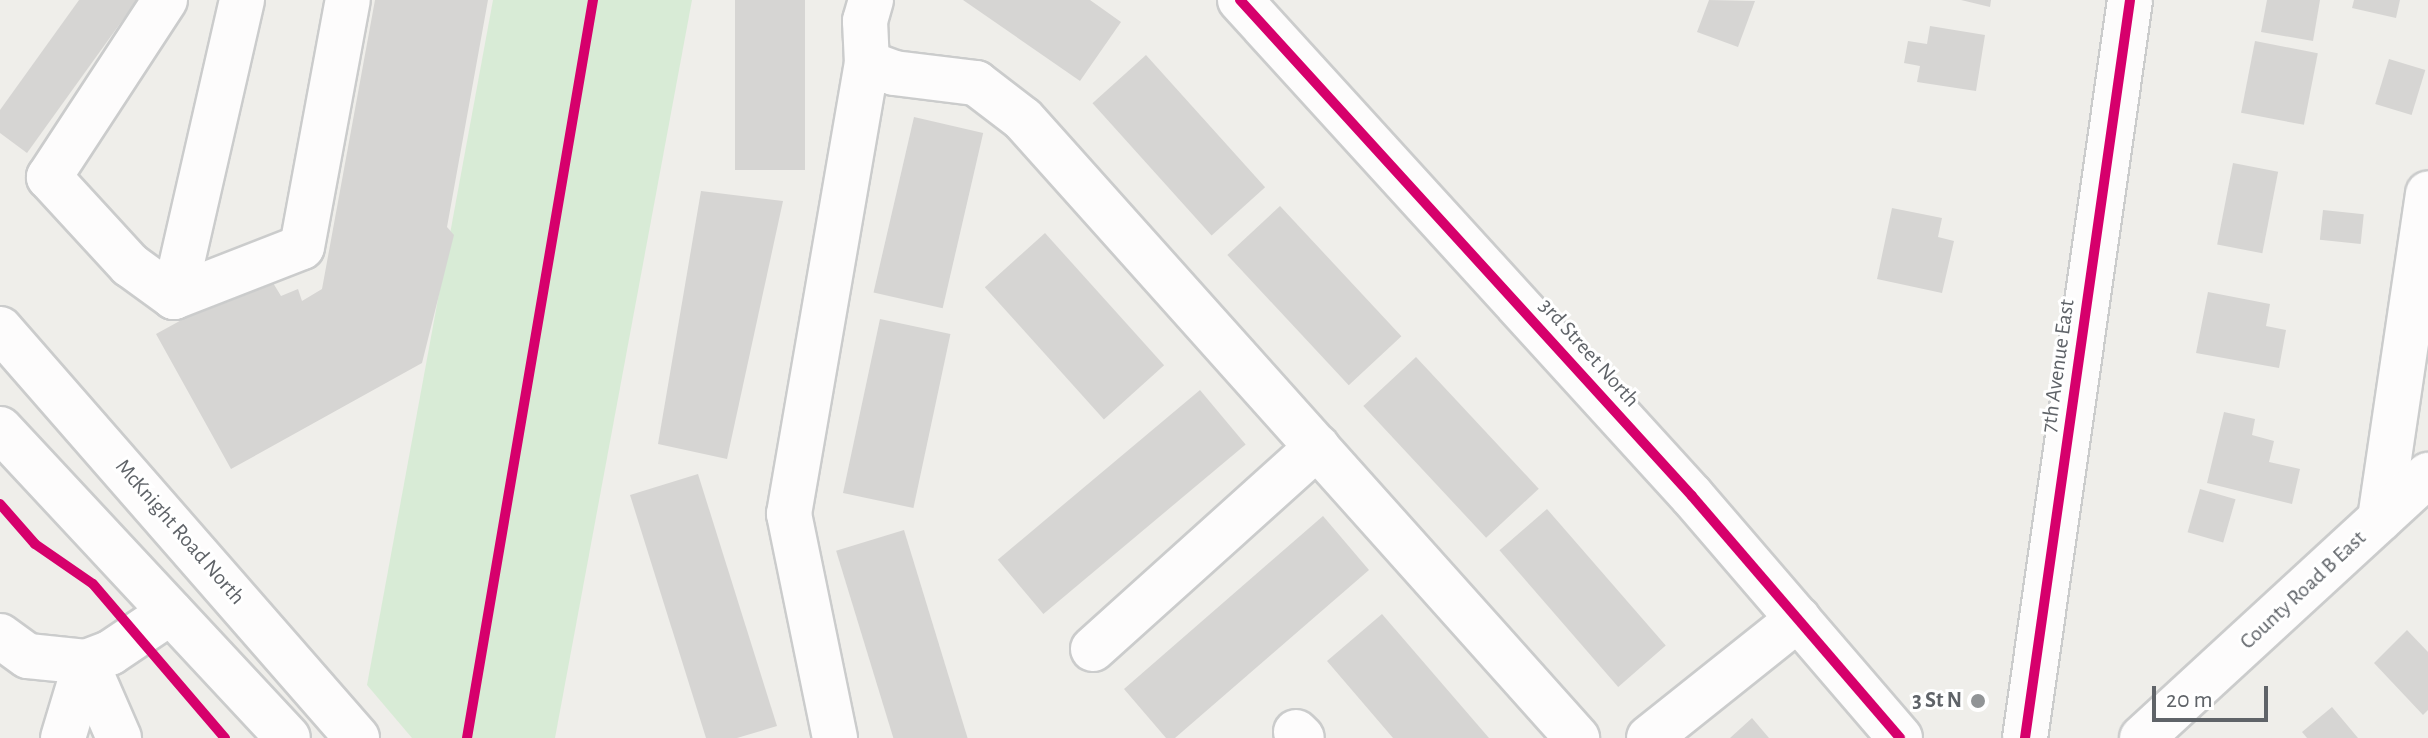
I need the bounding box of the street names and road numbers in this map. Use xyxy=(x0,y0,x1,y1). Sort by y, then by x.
street label: 3rd Street North xyxy=(1533,293,1645,413)
street label: 7th Avenue East xyxy=(2036,298,2080,434)
street label: McKnight Road North xyxy=(110,454,250,610)
street label: County Road B East xyxy=(2235,525,2371,655)

